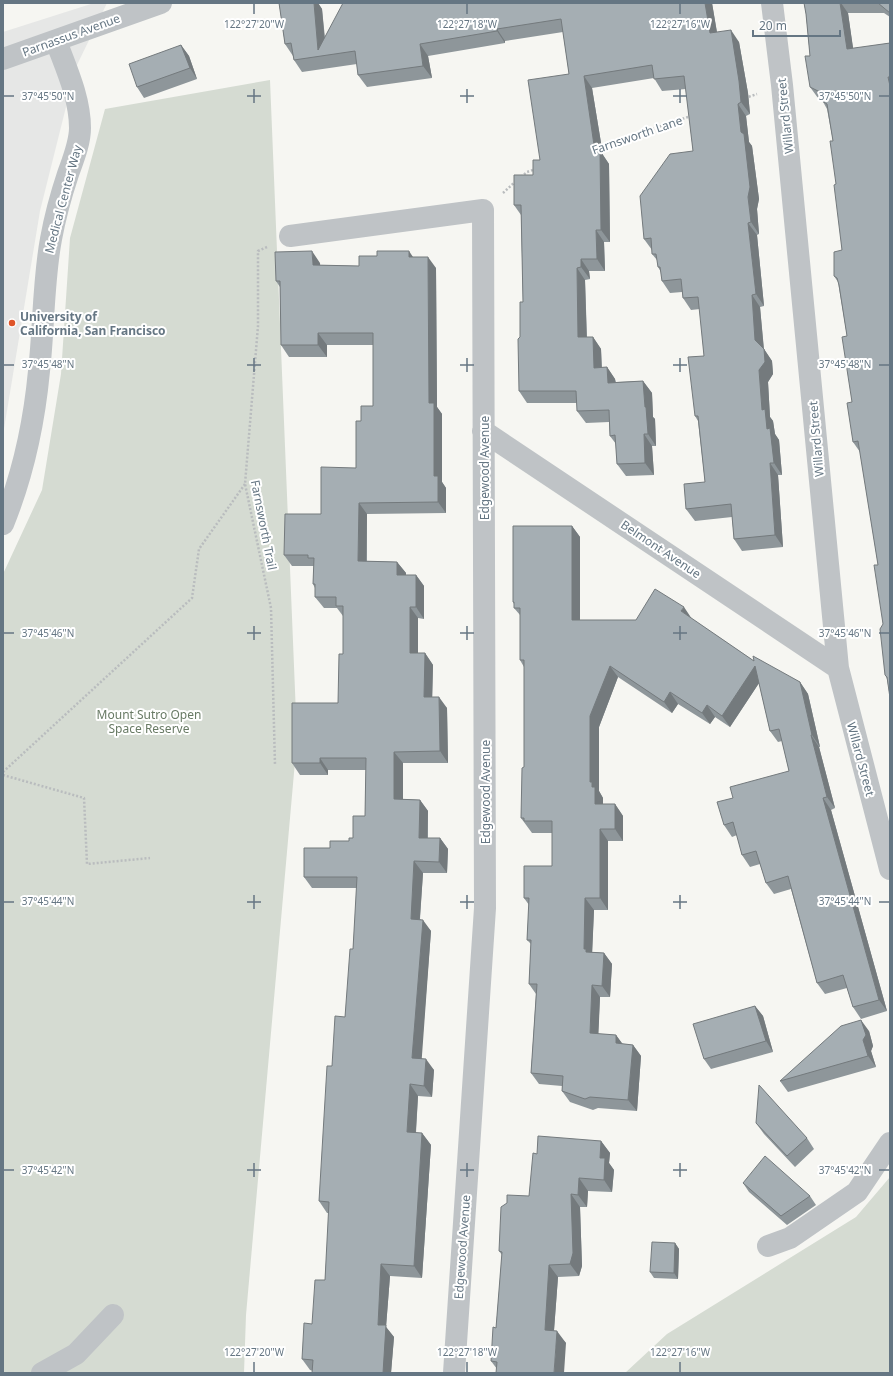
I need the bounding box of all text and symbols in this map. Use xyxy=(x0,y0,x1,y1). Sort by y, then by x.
street label: Parnassus Avenue xyxy=(20,9,123,61)
scale bar xyxy=(753,12,840,38)
text: 122°27'20"W xyxy=(224,17,285,31)
text: 122°27'18"W xyxy=(437,17,498,31)
text: 122°27'16"W xyxy=(650,17,711,31)
text: 20 m xyxy=(759,17,787,34)
street label: Willard Street xyxy=(773,77,797,155)
text: 37°45'50"N xyxy=(22,89,74,103)
text: 37°45'50"N xyxy=(819,89,871,103)
street label: Farnsworth Lane xyxy=(589,111,685,158)
street label: Medical Center Way xyxy=(40,142,86,255)
place label: University of California, San Francisco xyxy=(20,308,166,339)
marker: University of California, San Francisco xyxy=(7,318,17,328)
text: 37°45'48"N xyxy=(22,357,74,371)
text: 37°45'48"N xyxy=(819,357,871,371)
street label: Willard Street xyxy=(804,400,828,478)
street label: Edgewood Avenue xyxy=(476,415,493,520)
street label: Farnsworth Trail xyxy=(247,479,281,571)
street label: Belmont Avenue xyxy=(618,516,705,582)
text: 37°45'46"N xyxy=(22,626,74,640)
text: 37°45'46"N xyxy=(819,626,871,640)
park label: Mount Sutro Open Space Reserve xyxy=(97,706,201,737)
street label: Willard Street xyxy=(843,720,879,798)
street label: Edgewood Avenue xyxy=(477,739,494,844)
text: 37°45'44"N xyxy=(22,894,74,908)
text: 37°45'44"N xyxy=(819,894,871,908)
text: 37°45'42"N xyxy=(22,1163,74,1177)
text: 37°45'42"N xyxy=(819,1163,871,1177)
street label: Edgewood Avenue xyxy=(450,1194,474,1300)
text: 122°27'20"W xyxy=(224,1345,285,1359)
text: 122°27'18"W xyxy=(437,1345,498,1359)
text: 122°27'16"W xyxy=(650,1345,711,1359)

